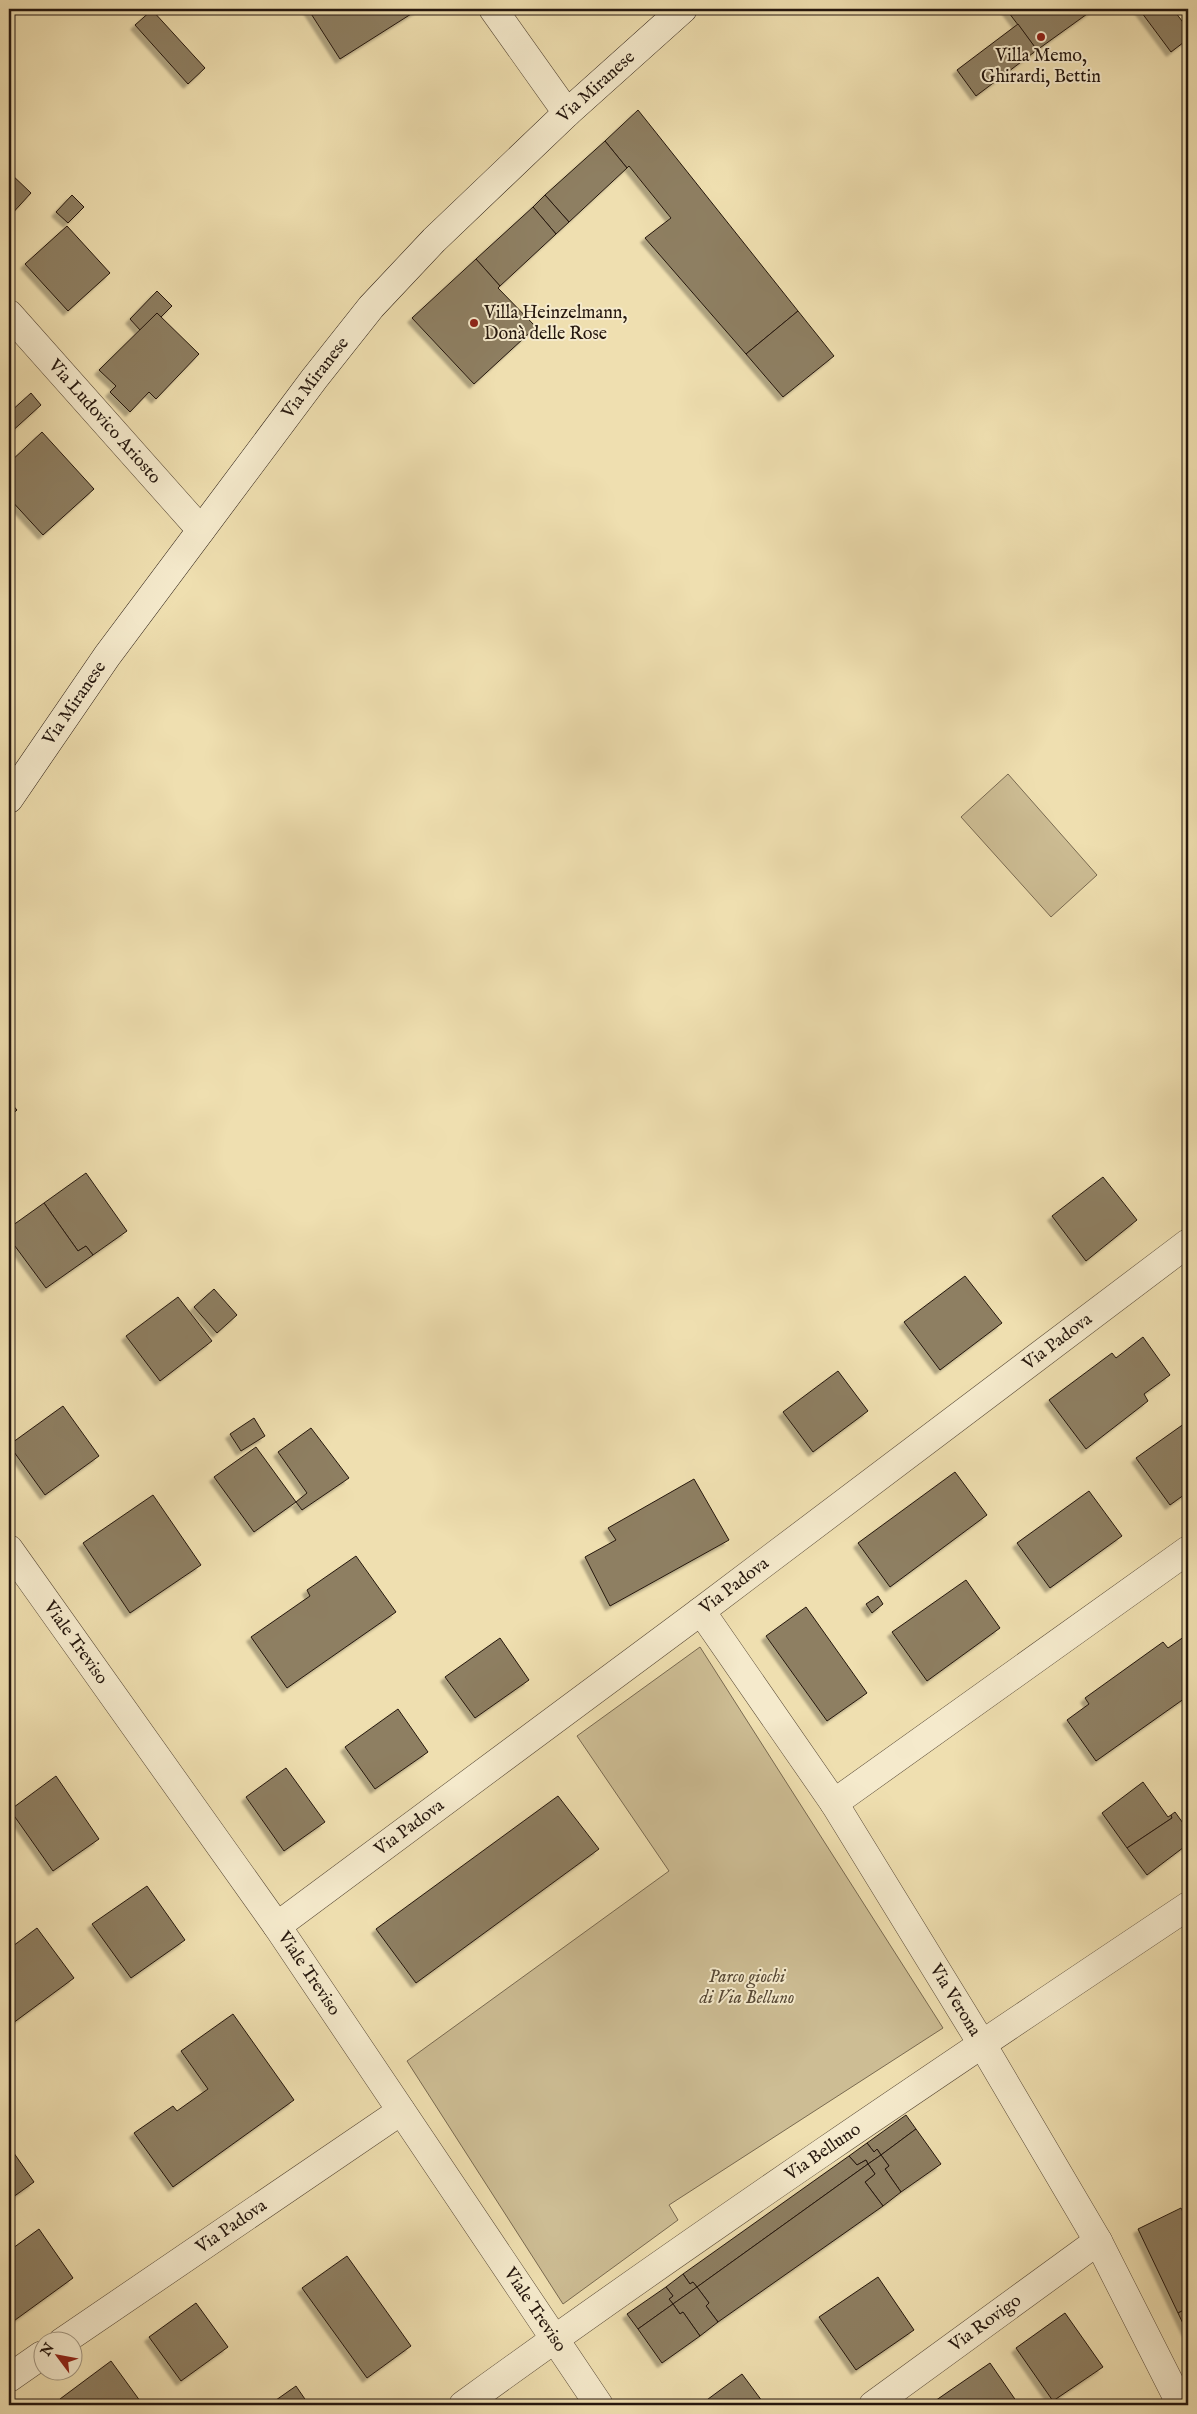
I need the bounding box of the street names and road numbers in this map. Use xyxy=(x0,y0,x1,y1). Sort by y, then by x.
street label: Via Miranese xyxy=(552,46,640,128)
street label: Via Miranese xyxy=(276,332,354,424)
street label: Via Ludovico Ariosto xyxy=(43,354,166,489)
street label: Via Miranese xyxy=(37,657,111,751)
street label: Via Padova xyxy=(1017,1308,1097,1376)
street label: Via Padova xyxy=(694,1552,774,1620)
street label: Viale Treviso xyxy=(38,1596,113,1689)
street label: Via Padova xyxy=(369,1794,449,1862)
street label: Viale Treviso xyxy=(272,1926,346,2021)
street label: Via Verona xyxy=(924,1959,986,2041)
street label: Via Belluno xyxy=(780,2118,866,2187)
street label: Via Padova xyxy=(191,2194,272,2260)
street label: Viale Treviso xyxy=(498,2262,572,2357)
street label: Via Rovigo xyxy=(944,2289,1026,2358)

